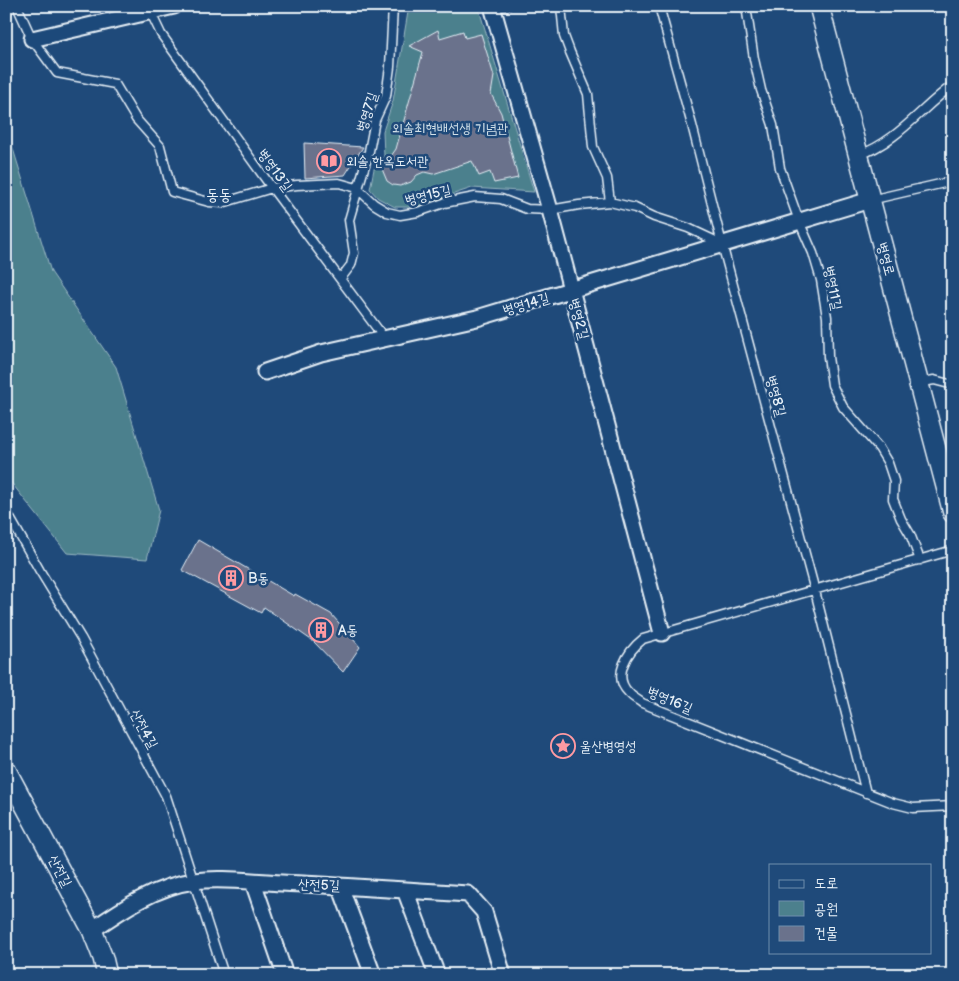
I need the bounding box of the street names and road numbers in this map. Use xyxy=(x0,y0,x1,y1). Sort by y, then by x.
street label: 병영7길 xyxy=(353,89,382,134)
street label: 병영13길 xyxy=(254,146,296,195)
street label: 병영15길 xyxy=(403,181,454,209)
street label: 병영로 xyxy=(873,240,899,278)
street label: 병영11길 xyxy=(820,264,846,312)
street label: 병영14길 xyxy=(501,289,552,319)
street label: 병영2길 xyxy=(565,296,593,342)
street label: 병영8길 xyxy=(762,374,790,419)
street label: 병영16길 xyxy=(645,683,696,717)
street label: 산전4길 xyxy=(126,706,162,752)
street label: 산전길 xyxy=(45,852,76,891)
street label: 산전5길 xyxy=(298,876,341,894)

